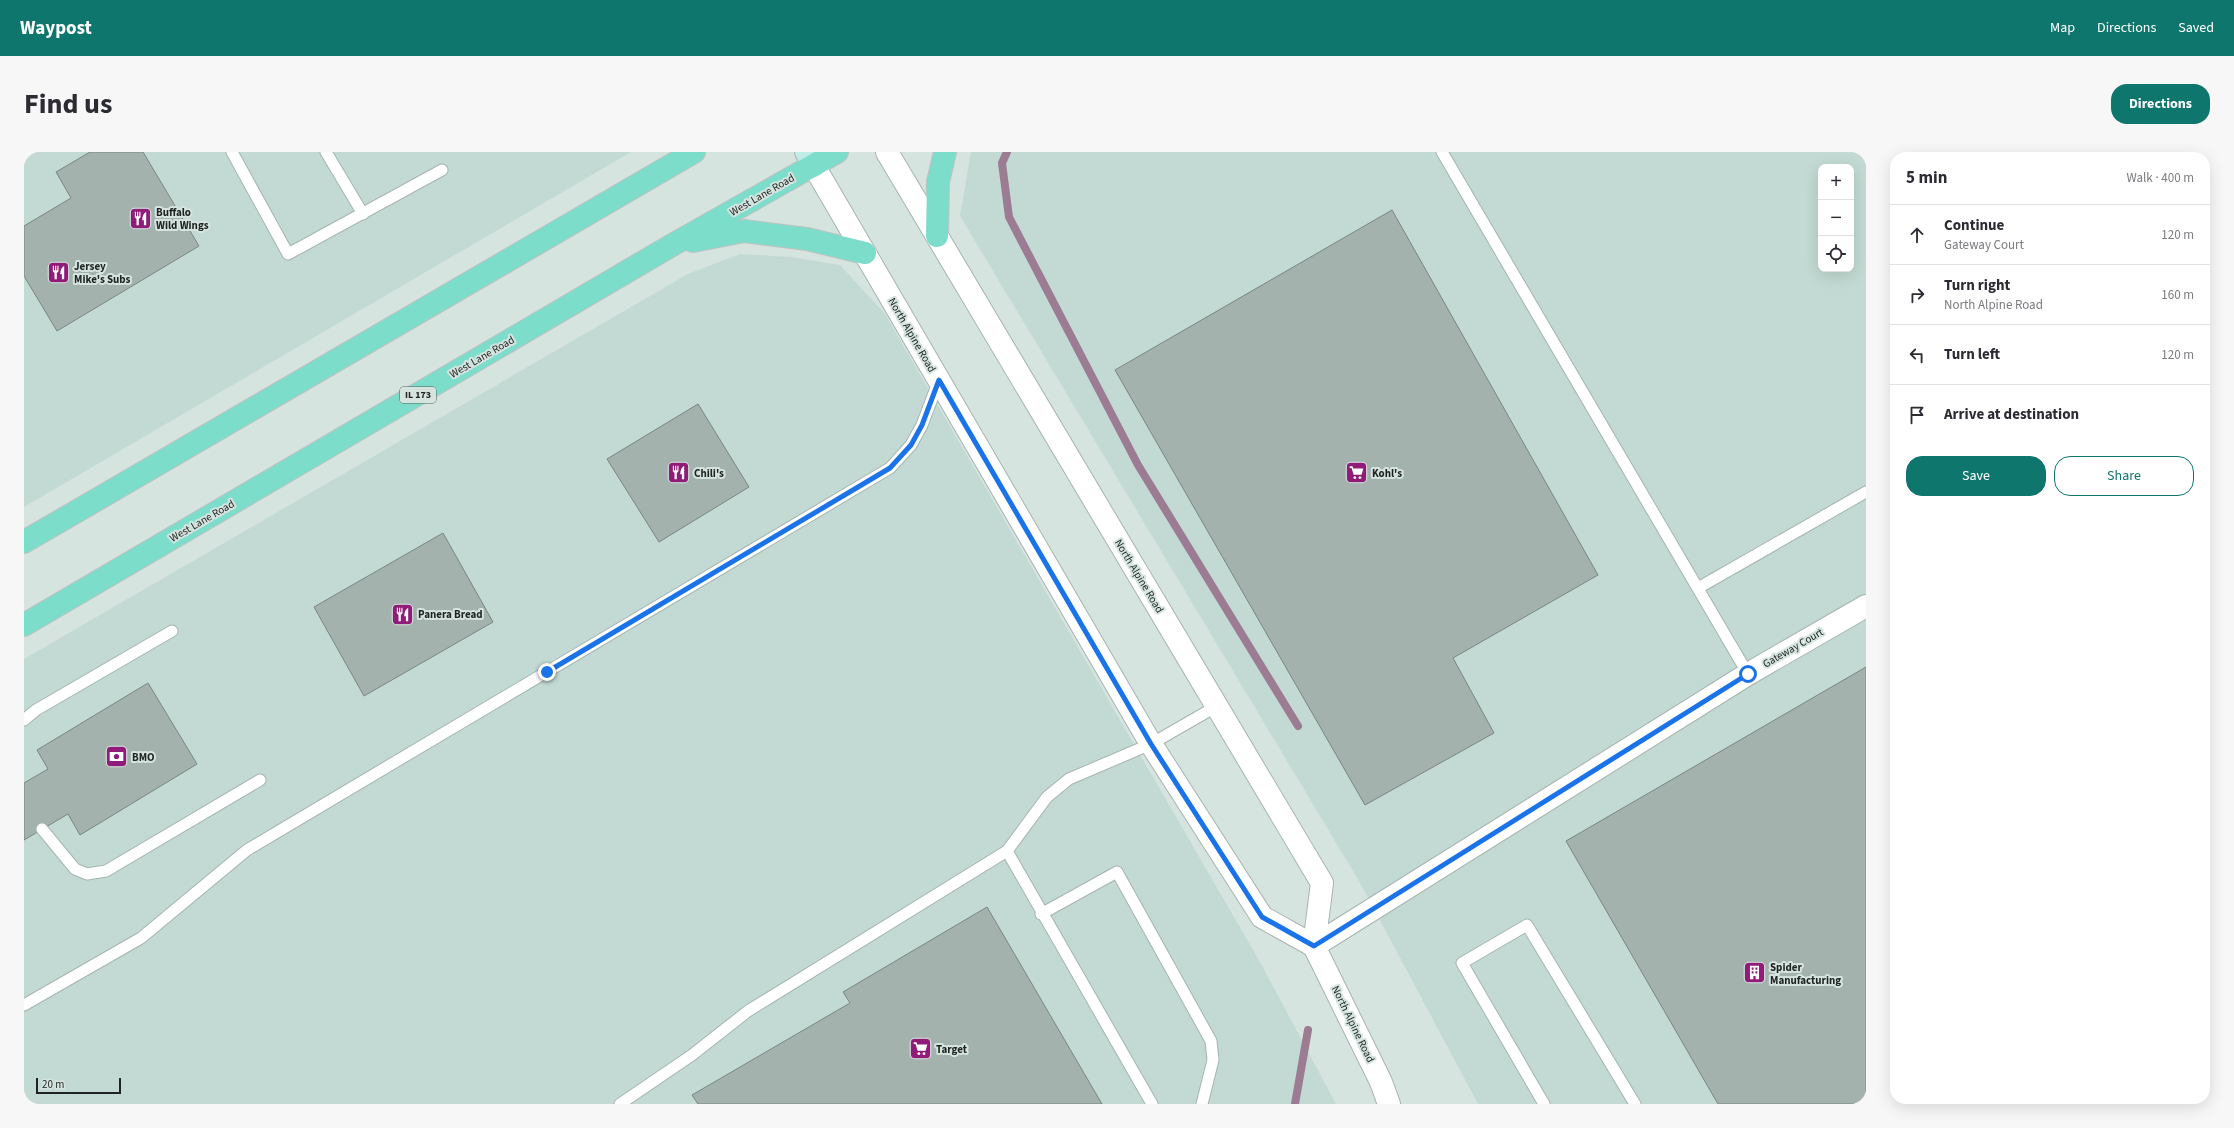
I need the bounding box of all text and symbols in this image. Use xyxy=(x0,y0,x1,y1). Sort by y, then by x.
text: Waypost xyxy=(20,15,92,42)
text: Map xyxy=(2050,18,2075,38)
text: Directions xyxy=(2097,18,2156,38)
text: Saved xyxy=(2178,18,2214,38)
text: Find us xyxy=(24,84,112,124)
button: Directions xyxy=(2111,84,2210,124)
map controls xyxy=(1818,164,1854,272)
button: + xyxy=(1818,164,1854,200)
text: 5 min xyxy=(1906,166,1947,190)
text: Walk · 400 m xyxy=(2126,169,2194,187)
street label: West Lane Road xyxy=(727,170,797,220)
button: − xyxy=(1818,200,1854,236)
restaurant icon: Buffalo Wild Wings xyxy=(128,205,154,231)
place label: Buffalo Wild Wings xyxy=(156,205,209,233)
text: Continue xyxy=(1944,215,2004,236)
icon: ahead xyxy=(1906,224,1928,246)
text: 120 m xyxy=(2161,226,2194,244)
button: locate xyxy=(1818,236,1854,272)
text: Gateway Court xyxy=(1944,236,2024,254)
restaurant icon: Jersey Mike's Subs xyxy=(45,259,71,285)
place label: Jersey Mike's Subs xyxy=(74,259,131,287)
text: Turn right xyxy=(1944,275,2010,296)
icon: right xyxy=(1906,284,1928,306)
text: 160 m xyxy=(2161,286,2194,304)
street label: North Alpine Road xyxy=(885,295,939,375)
text: North Alpine Road xyxy=(1944,296,2043,314)
street label: West Lane Road xyxy=(447,332,517,382)
icon: left xyxy=(1906,344,1928,366)
text: Turn left xyxy=(1944,344,2000,365)
text: 120 m xyxy=(2161,346,2194,364)
road number: IL 173 xyxy=(400,387,436,403)
icon: arrive xyxy=(1906,404,1928,426)
text: Arrive at destination xyxy=(1944,404,2079,425)
button: Save xyxy=(1906,456,2046,496)
button: Share xyxy=(2054,456,2194,496)
restaurant icon: Chili's xyxy=(665,460,691,486)
supermarket icon: Kohl's xyxy=(1344,460,1370,486)
place label: Chili's xyxy=(694,466,724,481)
place label: Kohl's xyxy=(1372,466,1402,481)
street label: West Lane Road xyxy=(167,496,237,546)
street label: North Alpine Road xyxy=(1111,536,1167,616)
restaurant icon: Panera Bread xyxy=(390,601,416,627)
place label: Panera Bread xyxy=(418,607,483,622)
street label: Gateway Court xyxy=(1760,624,1826,671)
route end xyxy=(538,663,556,681)
route start xyxy=(1739,665,1757,683)
bank icon: BMO xyxy=(104,744,130,770)
place label: BMO xyxy=(132,750,155,765)
building icon: Spider Manufacturing xyxy=(1741,960,1767,986)
place label: Spider Manufacturing xyxy=(1770,960,1841,988)
street label: North Alpine Road xyxy=(1328,983,1378,1065)
supermarket icon: Target xyxy=(907,1036,933,1062)
place label: Target xyxy=(936,1042,968,1057)
scale bar xyxy=(36,1076,121,1095)
text: 20 m xyxy=(42,1077,64,1092)

